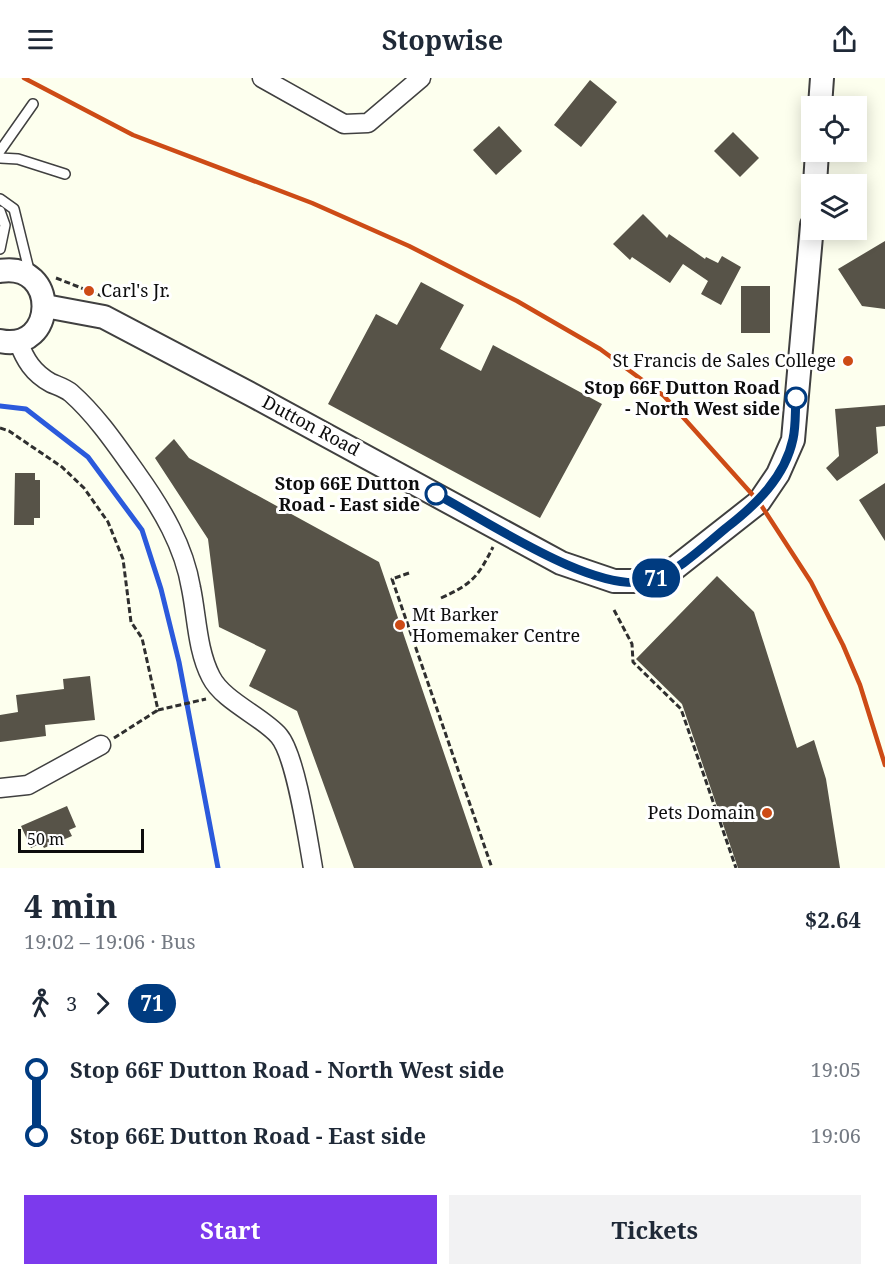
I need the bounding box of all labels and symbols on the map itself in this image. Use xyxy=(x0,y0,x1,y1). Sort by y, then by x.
place label: Carl's Jr. xyxy=(101,278,170,302)
marker: Carl's Jr. xyxy=(82,284,96,298)
place label: St Francis de Sales College xyxy=(612,348,836,372)
marker: St Francis de Sales College xyxy=(841,354,855,368)
place label: Stop 66F Dutton Road - North West side xyxy=(584,375,780,420)
marker: Stop 66F Dutton Road - North West side xyxy=(785,387,807,409)
street label: Dutton Road xyxy=(258,389,364,461)
place label: Stop 66E Dutton Road - East side xyxy=(275,471,420,516)
marker: Stop 66E Dutton Road - East side xyxy=(425,483,447,505)
line badge: 71 xyxy=(629,558,683,598)
place label: Mt Barker Homemaker Centre xyxy=(412,602,580,647)
marker: Mt Barker Homemaker Centre xyxy=(393,618,407,632)
place label: Pets Domain xyxy=(647,800,755,824)
marker: Pets Domain xyxy=(760,806,774,820)
scale bar xyxy=(18,826,144,854)

